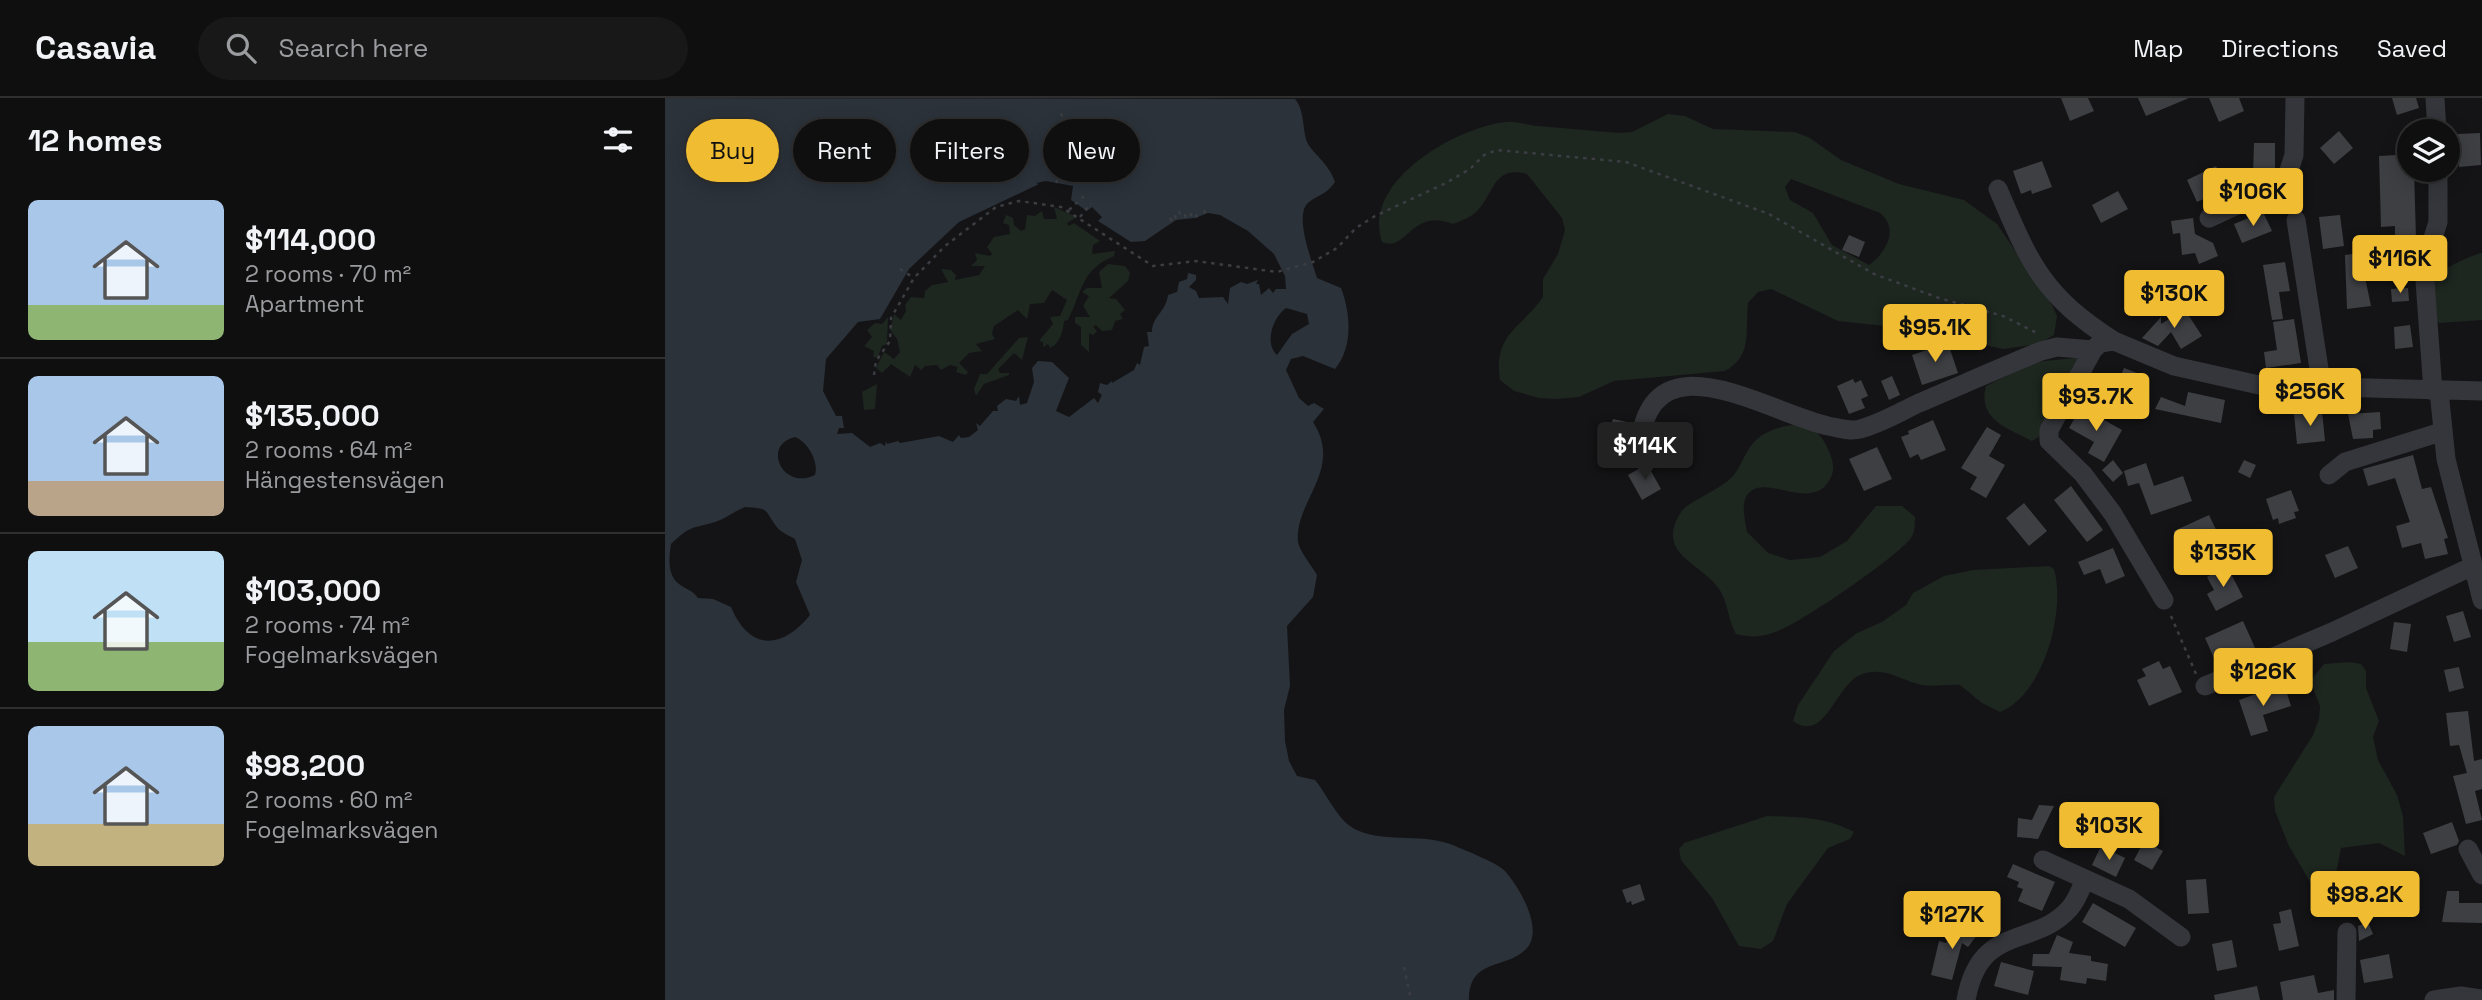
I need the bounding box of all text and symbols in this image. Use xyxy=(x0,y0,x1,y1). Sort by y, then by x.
search box xyxy=(198,17,688,80)
text: Casavia xyxy=(35,27,156,69)
icon: search xyxy=(222,29,260,67)
text: Search here xyxy=(278,31,428,65)
text: Map xyxy=(2133,33,2183,64)
text: Directions xyxy=(2221,33,2339,64)
text: Saved xyxy=(2377,33,2447,64)
chip: Buy xyxy=(686,119,779,182)
chip: Rent xyxy=(793,119,896,182)
chip: Filters xyxy=(910,119,1029,182)
chip: New xyxy=(1043,119,1140,182)
map controls xyxy=(2397,119,2460,182)
button: layers xyxy=(2397,119,2460,182)
text: 12 homes xyxy=(28,121,163,160)
icon: filters xyxy=(599,121,637,159)
pin: $106K xyxy=(2204,169,2302,228)
text: $106K xyxy=(2219,176,2287,206)
text: $114,000 xyxy=(245,220,376,259)
icon: home xyxy=(84,228,168,312)
pin: $116K xyxy=(2351,236,2449,295)
text: $116K xyxy=(2368,243,2432,273)
text: 2 rooms · 70 m² xyxy=(245,259,411,289)
pin: $130K xyxy=(2125,271,2223,330)
text: $130K xyxy=(2140,278,2208,308)
text: Apartment xyxy=(245,289,365,319)
pin: $95.1K xyxy=(1878,304,1992,364)
text: $95.1K xyxy=(1899,312,1971,342)
pin: $256K xyxy=(2261,368,2359,428)
pin: $93.7K xyxy=(2039,374,2153,433)
text: $256K xyxy=(2275,376,2345,406)
text: $93.7K xyxy=(2058,381,2134,411)
text: $135,000 xyxy=(245,396,380,435)
icon: home xyxy=(84,404,168,488)
pin: $114K xyxy=(1596,422,1694,482)
text: $114K xyxy=(1613,430,1677,460)
text: 2 rooms · 64 m² xyxy=(245,435,412,465)
text: Hängestensvägen xyxy=(245,465,445,495)
pin: $135K xyxy=(2174,530,2272,589)
text: $135K xyxy=(2190,537,2256,567)
text: $103,000 xyxy=(245,571,381,610)
icon: home xyxy=(84,579,168,663)
text: 2 rooms · 74 m² xyxy=(245,610,410,640)
text: Fogelmarksvägen xyxy=(245,640,438,670)
pin: $126K xyxy=(2214,648,2312,708)
text: $126K xyxy=(2230,656,2296,686)
text: $98,200 xyxy=(245,746,365,785)
icon: home xyxy=(84,754,168,838)
text: 2 rooms · 60 m² xyxy=(245,785,412,815)
pin: $103K xyxy=(2060,802,2158,862)
text: $103K xyxy=(2075,810,2143,840)
text: Fogelmarksvägen xyxy=(245,815,438,845)
pin: $98.2K xyxy=(2308,872,2422,931)
text: $98.2K xyxy=(2327,879,2403,909)
pin: $127K xyxy=(1903,892,2001,951)
text: $127K xyxy=(1920,899,1984,929)

